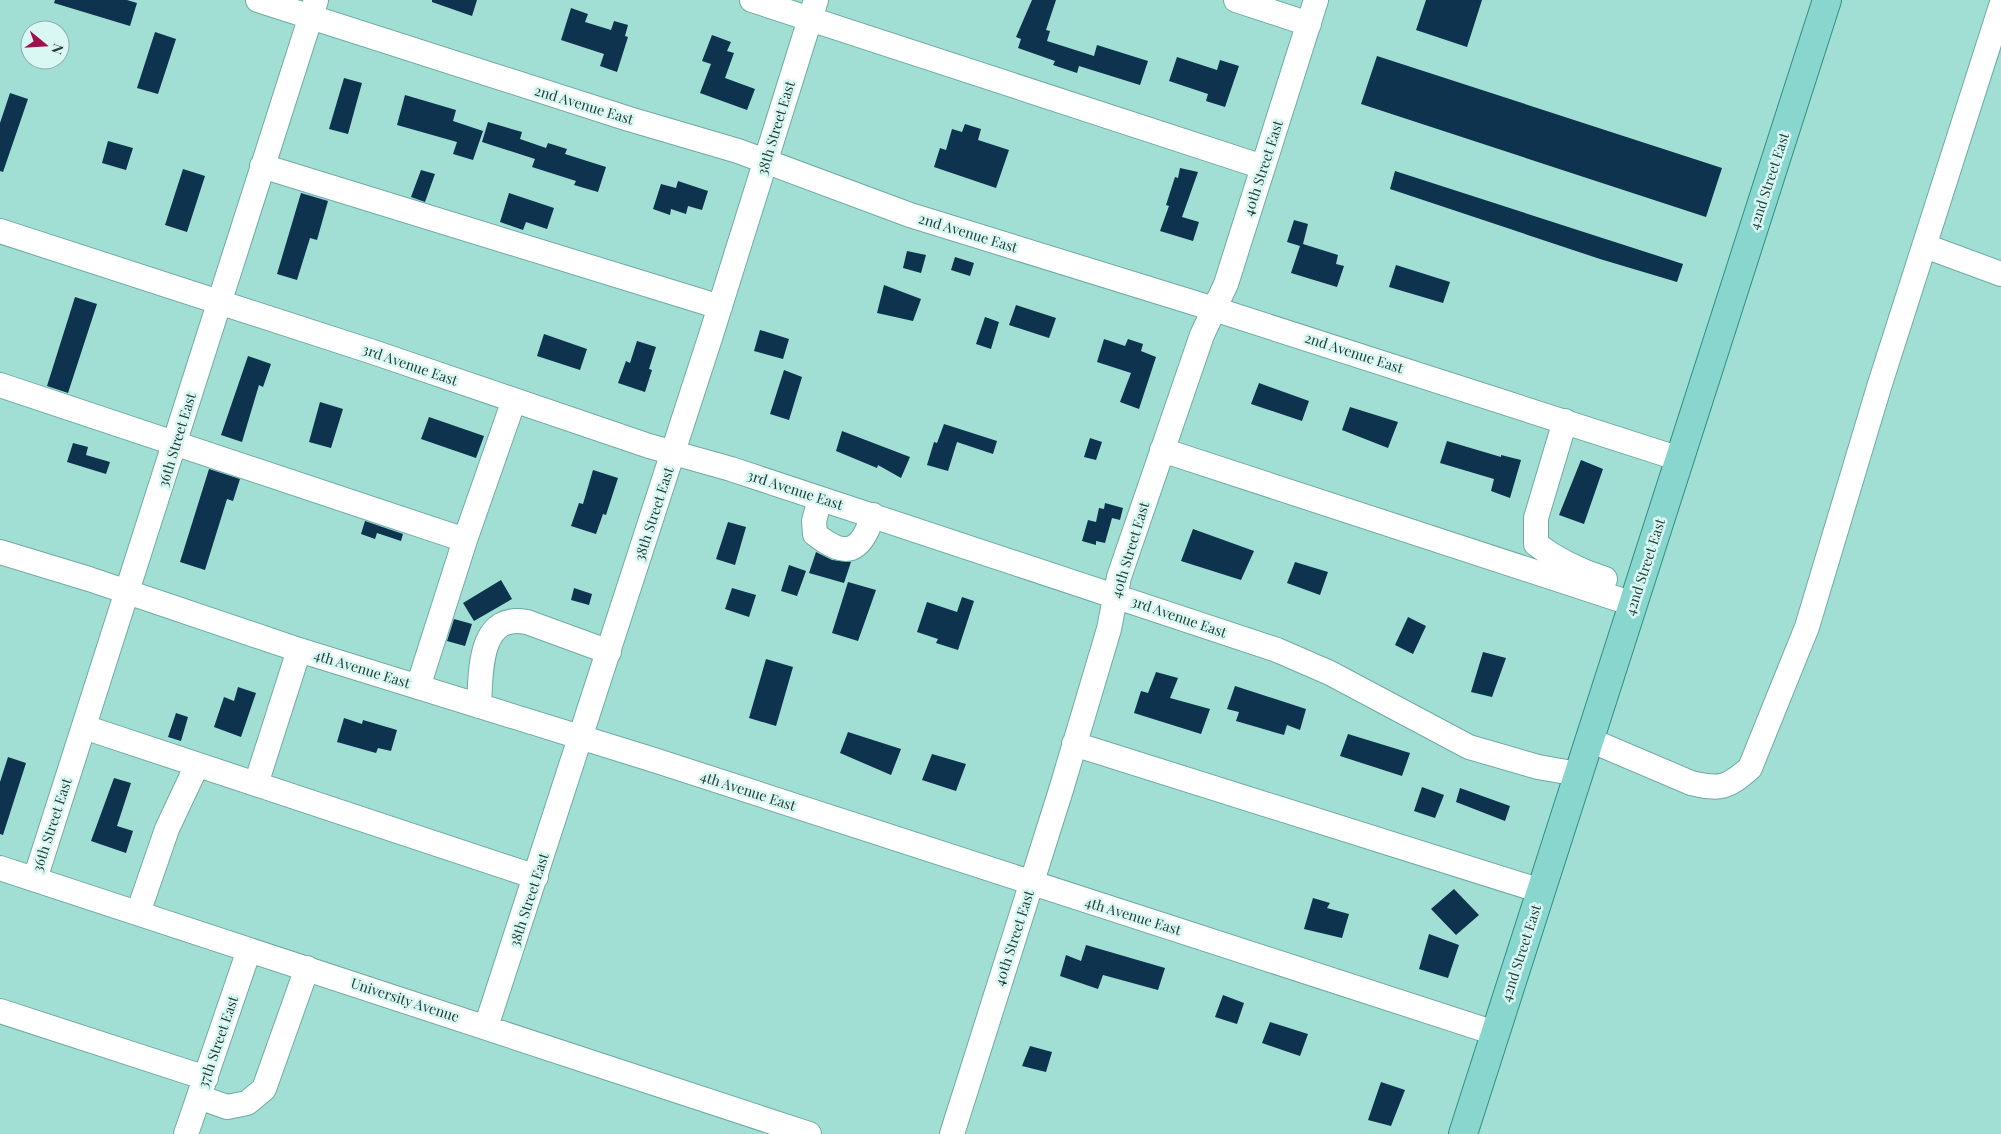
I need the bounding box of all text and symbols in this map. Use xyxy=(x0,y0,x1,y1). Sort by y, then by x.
north arrow xyxy=(20,20,70,70)
text: N xyxy=(47,41,68,57)
street label: 38th Street East xyxy=(752,77,799,177)
street label: 2nd Avenue East xyxy=(532,80,637,129)
street label: 40th Street East xyxy=(1238,117,1287,218)
street label: 42nd Street East xyxy=(1744,129,1794,232)
street label: 2nd Avenue East xyxy=(916,208,1021,257)
street label: 2nd Avenue East xyxy=(1302,328,1407,378)
street label: 3rd Avenue East xyxy=(360,339,461,390)
street label: 36th Street East xyxy=(153,389,200,489)
street label: 38th Street East xyxy=(629,463,678,563)
street label: 3rd Avenue East xyxy=(745,465,847,514)
street label: 40th Street East xyxy=(1106,498,1153,600)
street label: 42nd Street East xyxy=(1620,515,1670,618)
street label: 3rd Avenue East xyxy=(1129,591,1230,642)
street label: 4th Avenue East xyxy=(312,645,414,692)
street label: 4th Avenue East xyxy=(698,766,799,815)
street label: 36th Street East xyxy=(27,774,76,874)
street label: 38th Street East xyxy=(504,849,553,949)
street label: 40th Street East xyxy=(989,887,1038,988)
street label: 4th Avenue East xyxy=(1083,892,1185,939)
street label: 42nd Street East xyxy=(1496,901,1546,1004)
street label: University Avenue xyxy=(348,973,462,1026)
street label: 37th Street East xyxy=(193,992,243,1090)

